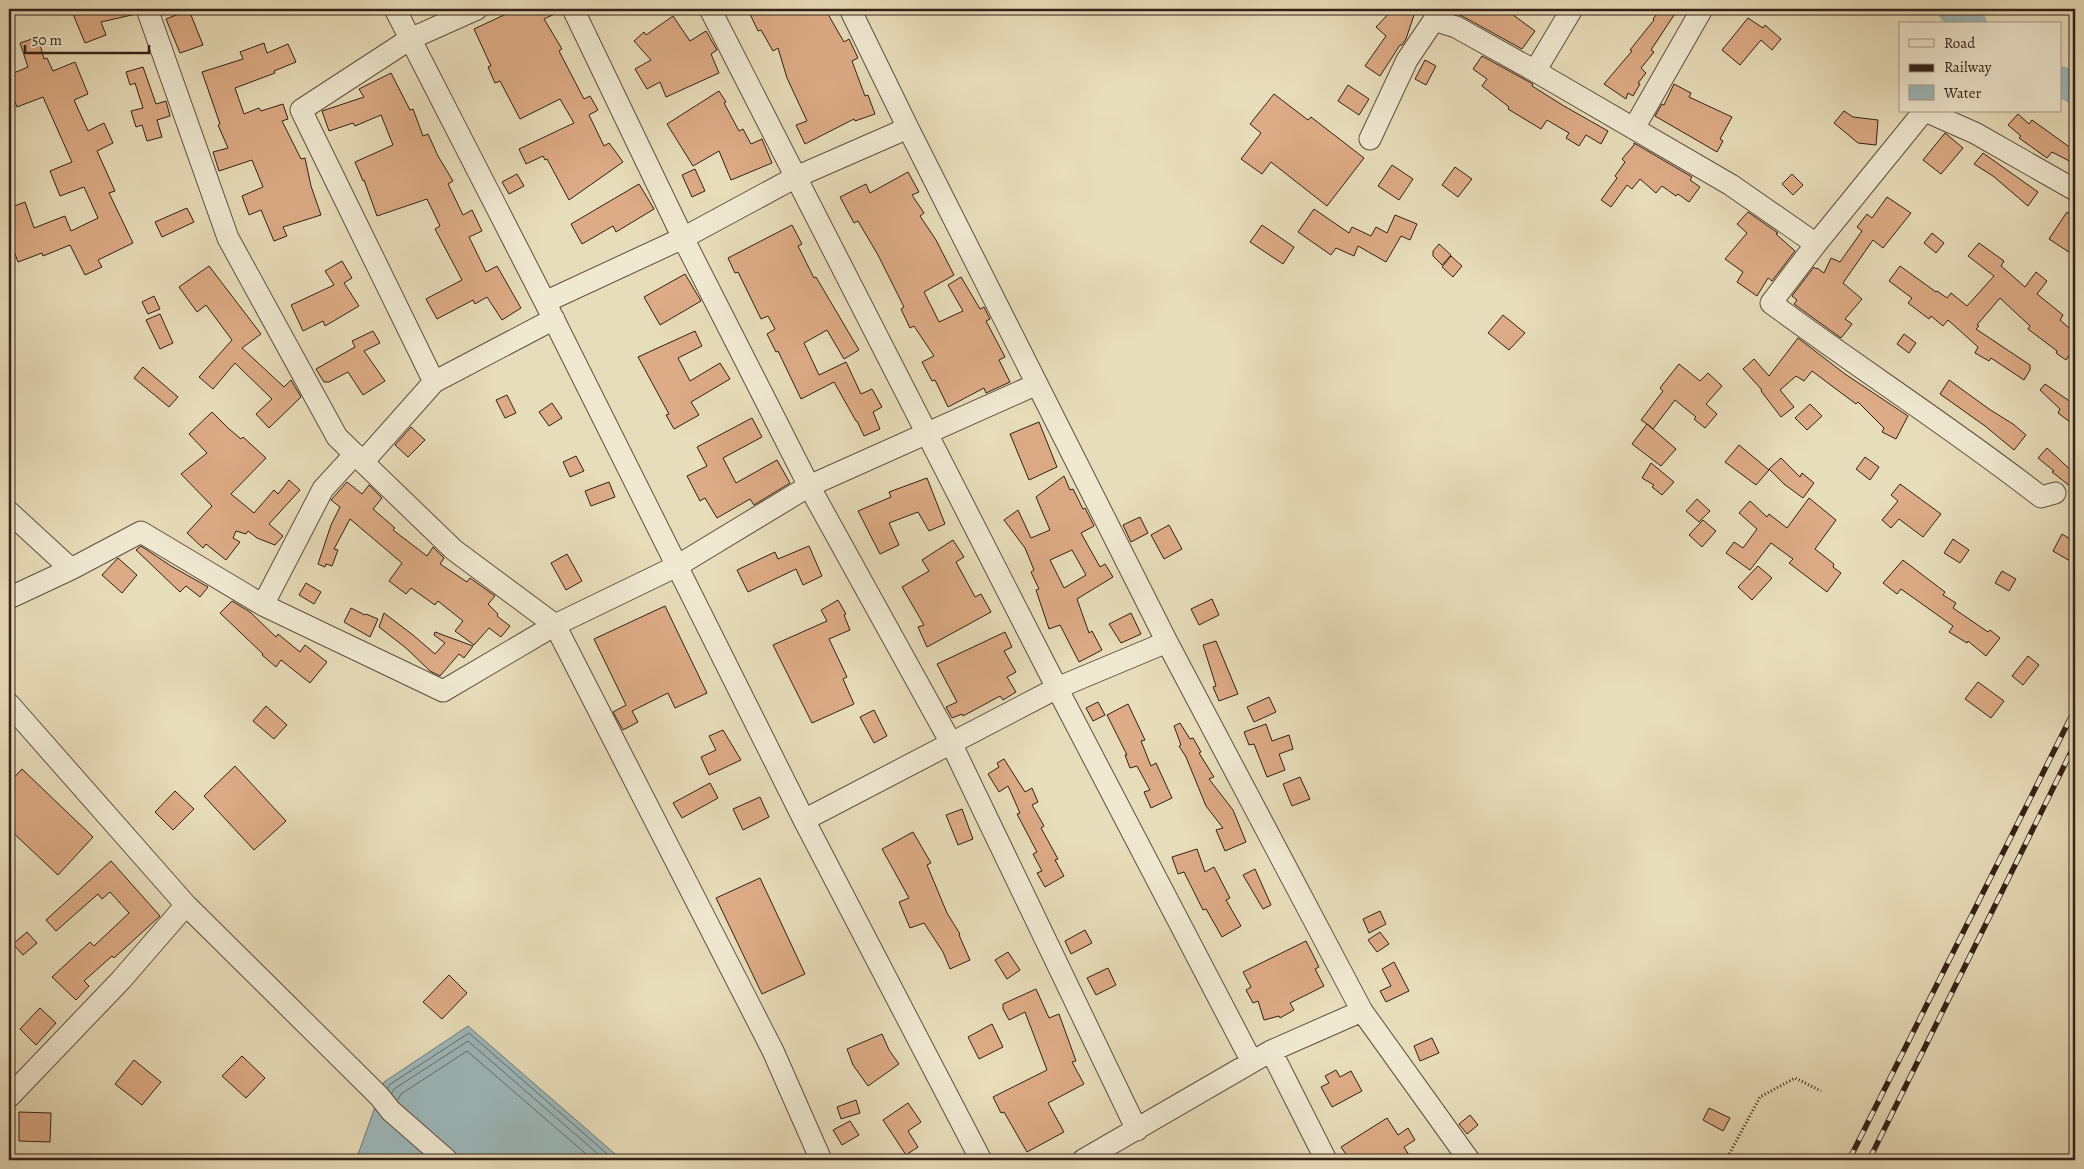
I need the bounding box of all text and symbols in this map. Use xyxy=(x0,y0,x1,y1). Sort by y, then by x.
scale bar xyxy=(25,22,149,54)
legend xyxy=(1899,22,2062,112)
text: 50 m xyxy=(32,30,62,50)
text: Road xyxy=(1944,33,1976,53)
text: Railway xyxy=(1944,57,1992,77)
text: Water xyxy=(1943,83,1981,103)

